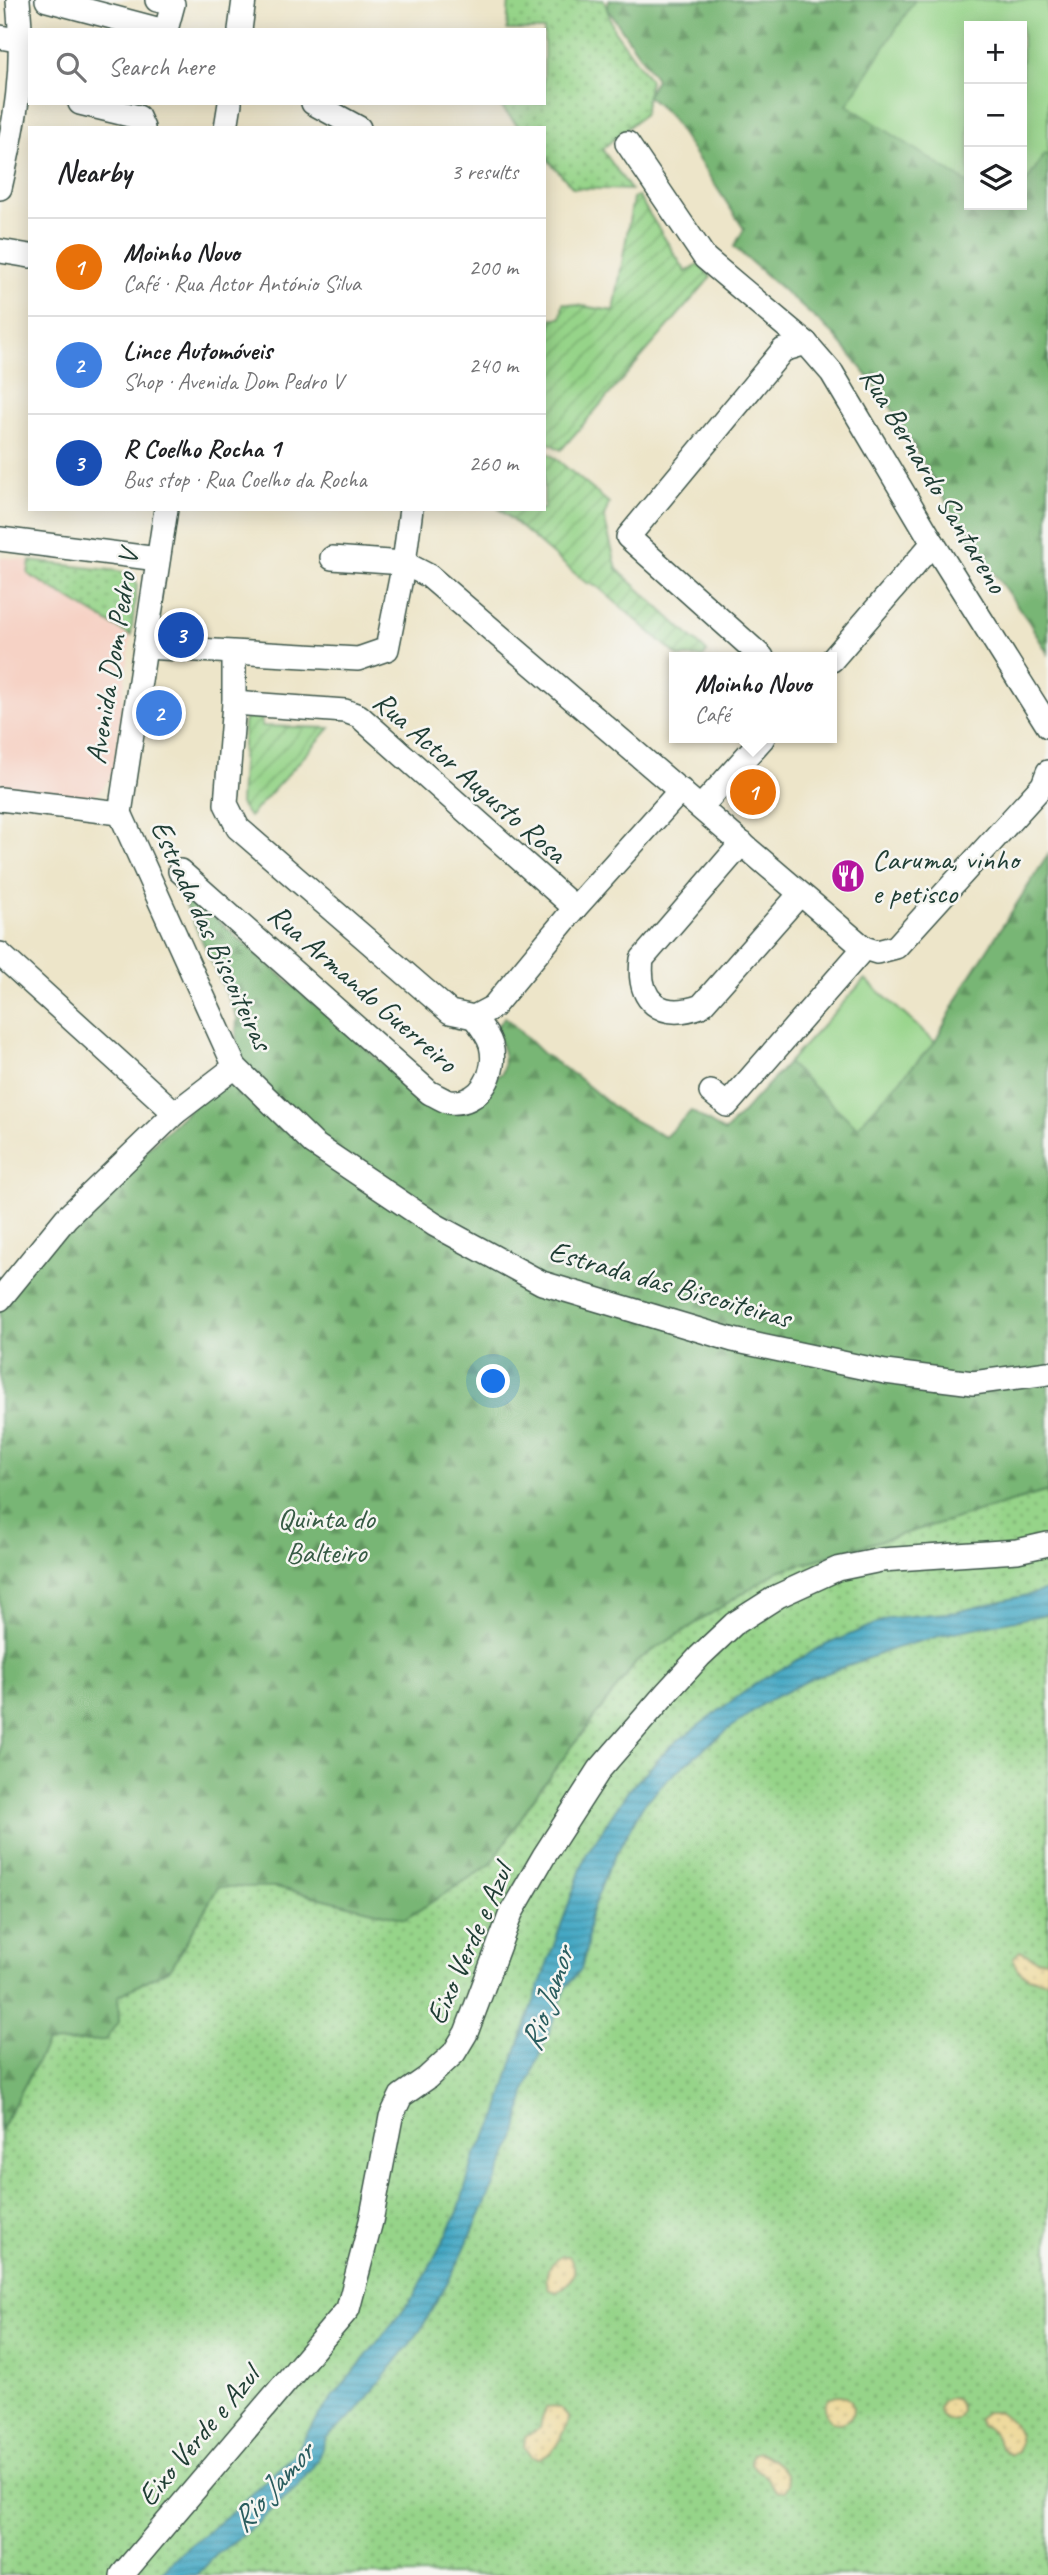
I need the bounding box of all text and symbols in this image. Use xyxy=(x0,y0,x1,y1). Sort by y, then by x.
map controls xyxy=(964,21,1027,210)
button: + xyxy=(964,21,1027,84)
search box xyxy=(28,28,546,105)
icon: search xyxy=(52,48,90,86)
text: Search here xyxy=(108,50,214,83)
button: − xyxy=(964,84,1027,147)
button: layers xyxy=(964,147,1027,210)
text: Nearby xyxy=(56,153,132,191)
text: 3 results xyxy=(451,157,518,186)
text: Moinho Novo xyxy=(123,236,240,269)
text: 1 xyxy=(74,253,84,282)
text: 200 m xyxy=(469,253,518,282)
text: Café · Rua Actor António Silva xyxy=(123,269,361,298)
text: Lince Automóveis xyxy=(123,334,272,367)
text: 2 xyxy=(74,351,84,380)
text: 240 m xyxy=(469,351,518,380)
street label: Rua Bernardo Santareno xyxy=(852,360,1017,601)
text: Shop · Avenida Dom Pedro V xyxy=(123,367,343,396)
text: R Coelho Rocha 1 xyxy=(123,432,281,465)
text: 3 xyxy=(74,449,84,478)
text: 260 m xyxy=(469,449,518,478)
text: Bus stop · Rua Coelho da Rocha xyxy=(123,465,367,494)
street label: Avenida Dom Pedro V xyxy=(76,542,148,767)
pin: 3 xyxy=(158,609,204,661)
popup xyxy=(669,652,837,743)
text: Moinho Novo xyxy=(695,667,811,700)
street label: Rua Actor Augusto Rosa xyxy=(365,682,576,873)
pin: 2 xyxy=(136,687,182,739)
text: Café xyxy=(695,700,730,729)
pin: 1 xyxy=(730,766,776,818)
street label: Estrada das Biscoiteiras xyxy=(142,814,283,1059)
place label: Caruma, vinho e petisco xyxy=(872,840,1022,912)
restaurant icon: Caruma, vinho e petisco xyxy=(829,857,867,895)
street label: Rua Armando Guerreiro xyxy=(260,895,467,1082)
street label: Estrada das Biscoiteiras xyxy=(545,1231,798,1337)
your location xyxy=(476,1364,510,1398)
park label: Quinta do Balteiro xyxy=(277,1499,376,1571)
street label: Eixo Verde e Azul xyxy=(417,1854,523,2030)
water label: Rio Jamor xyxy=(510,1938,585,2056)
street label: Eixo Verde e Azul xyxy=(128,2354,271,2514)
water label: Rio Jamor xyxy=(221,2430,326,2540)

